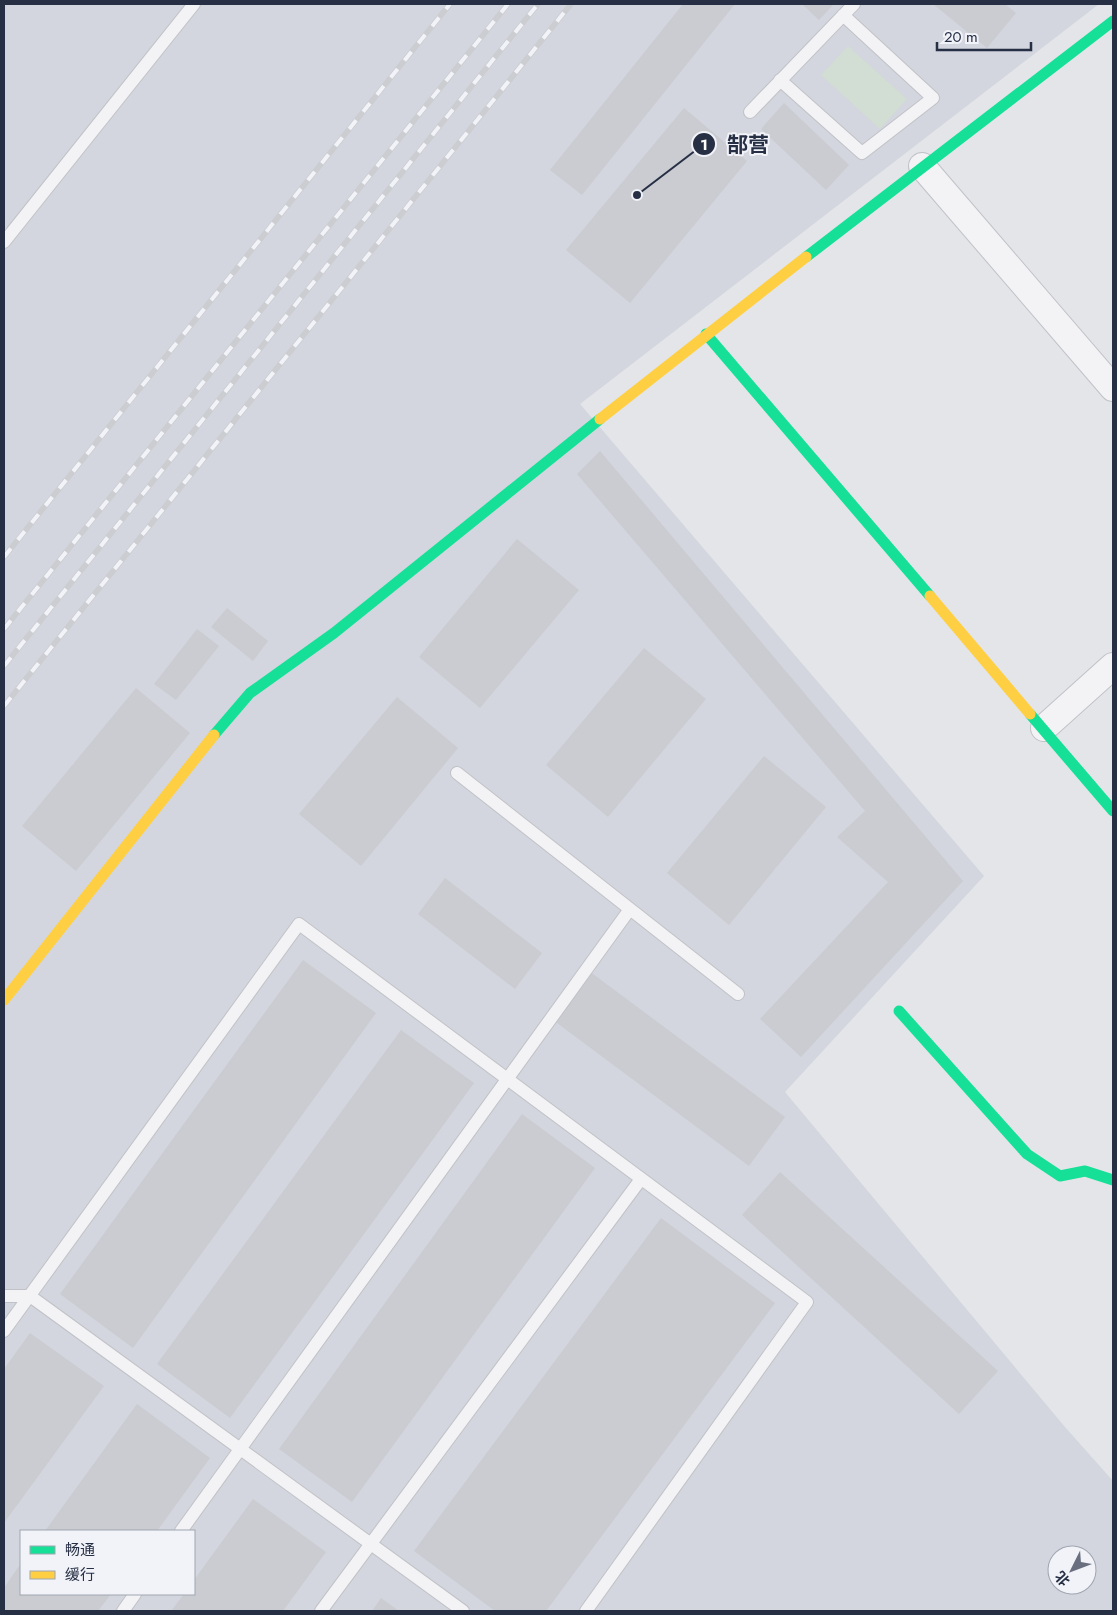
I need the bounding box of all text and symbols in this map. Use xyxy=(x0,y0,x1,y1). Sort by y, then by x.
scale bar xyxy=(937,20,1031,52)
text: 20 m xyxy=(944,26,978,48)
callout: 郜营 xyxy=(692,126,779,162)
text: 郜营 xyxy=(727,130,769,160)
text: 1 xyxy=(700,134,708,156)
legend xyxy=(20,1530,195,1595)
text: 畅通 xyxy=(65,1539,95,1561)
north arrow xyxy=(1047,1545,1097,1595)
text: 缓行 xyxy=(65,1564,95,1586)
text: 北 xyxy=(1050,1567,1074,1591)

